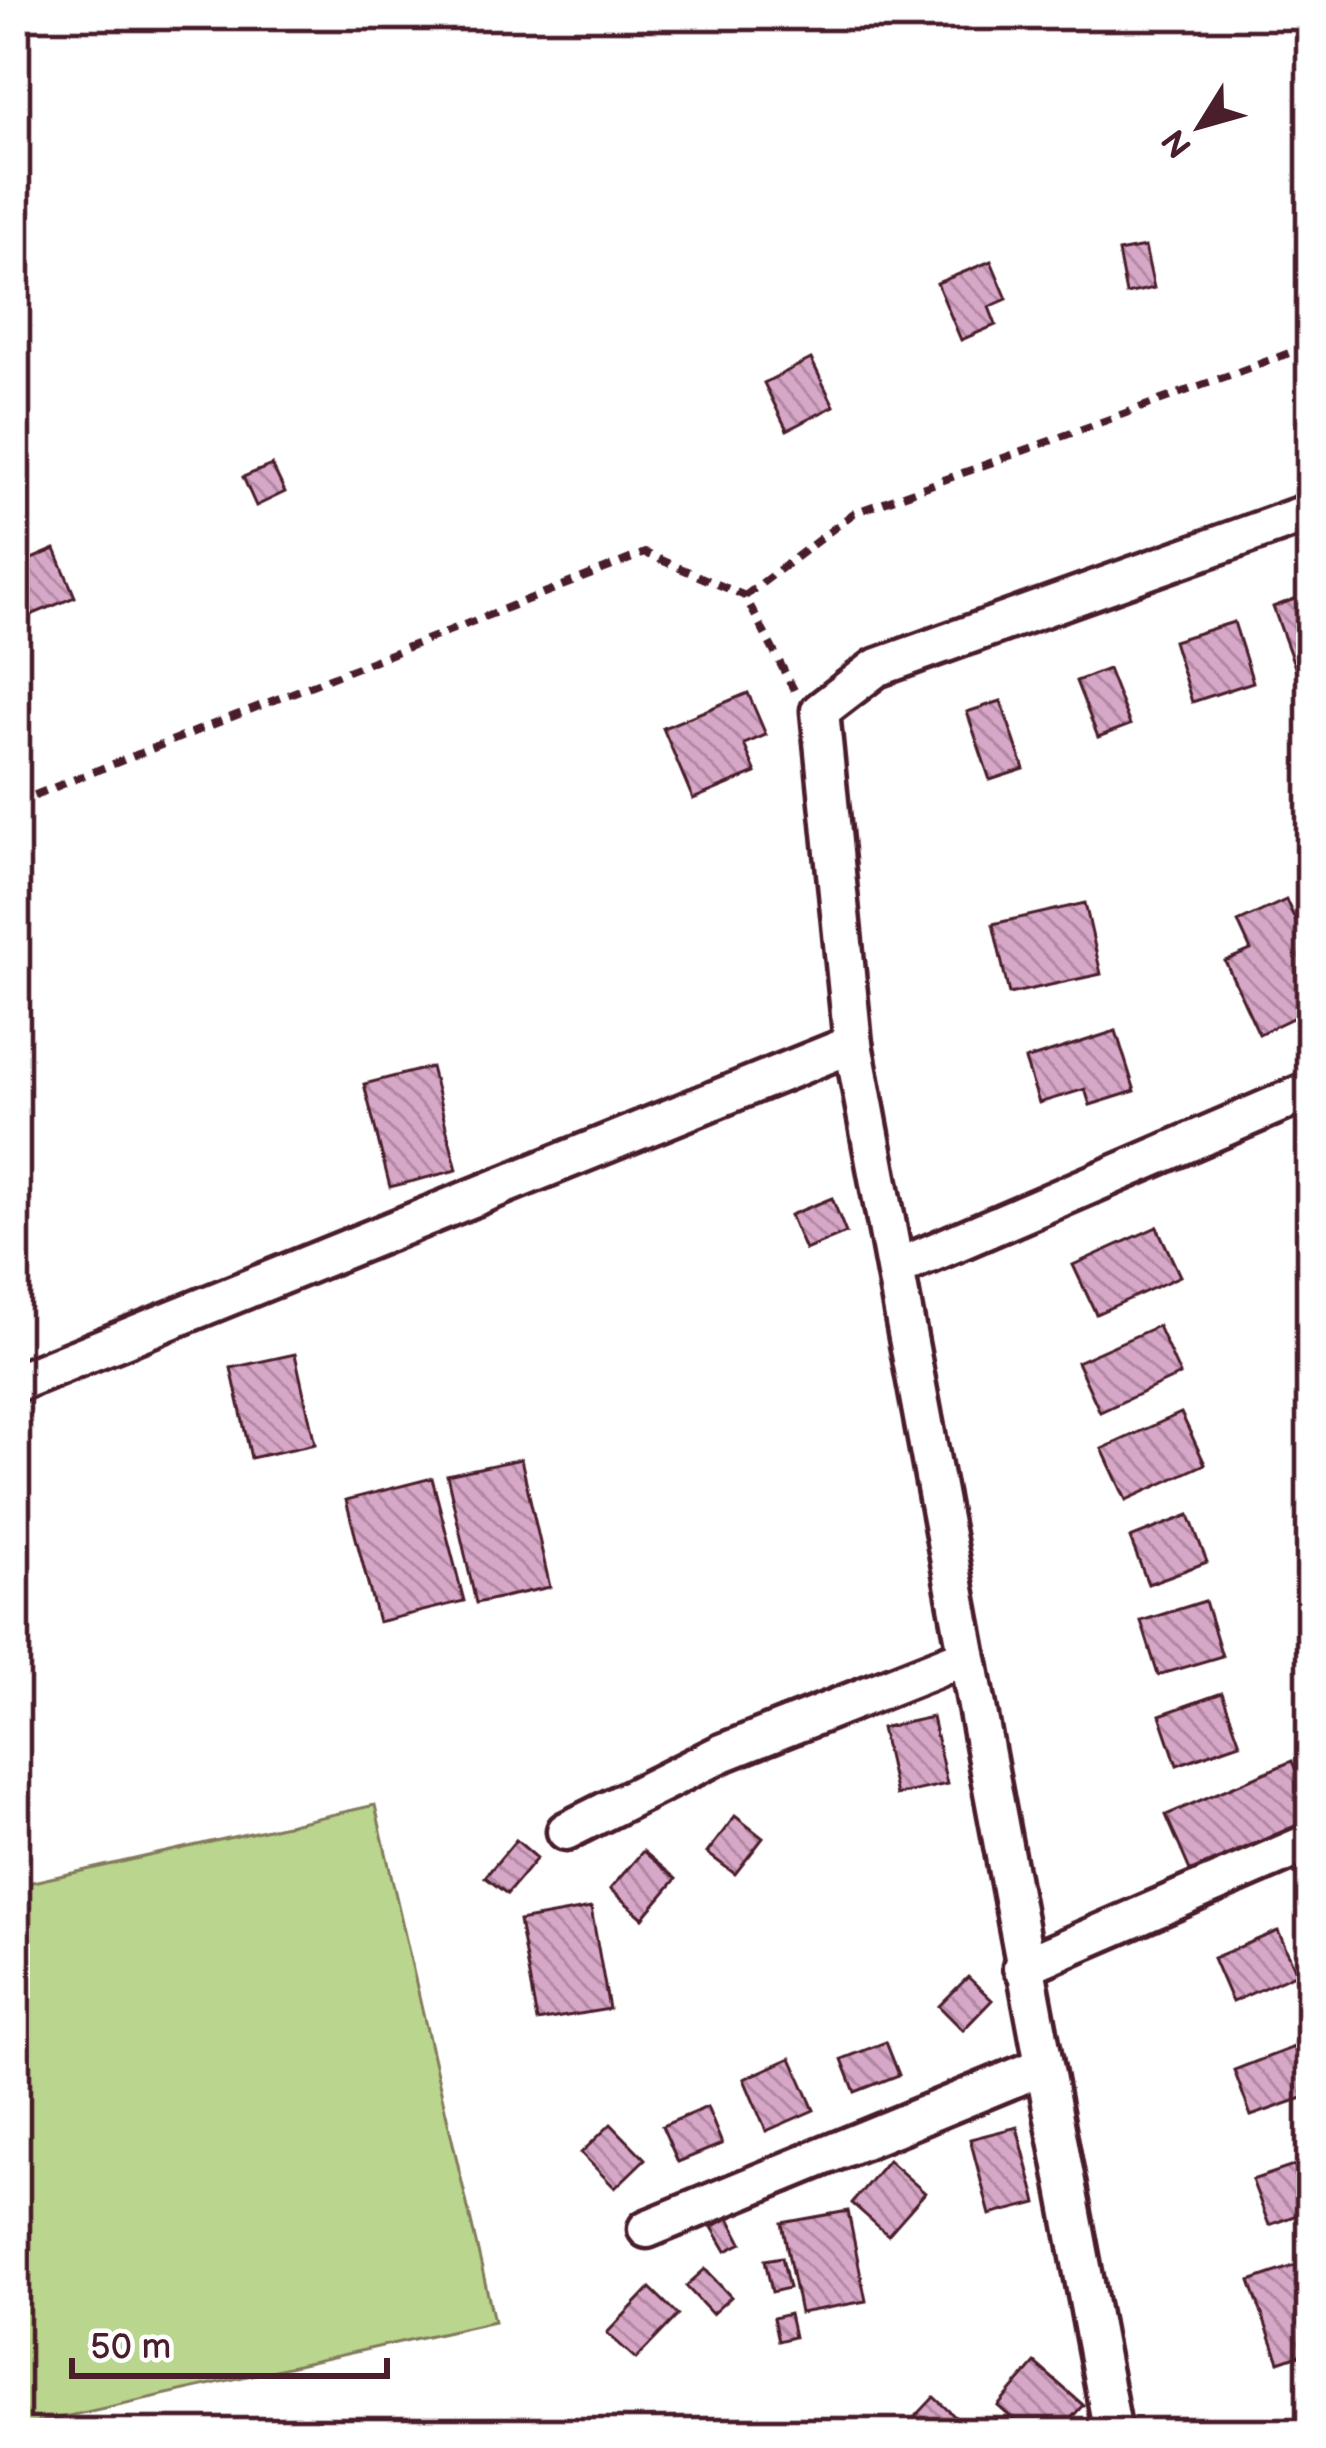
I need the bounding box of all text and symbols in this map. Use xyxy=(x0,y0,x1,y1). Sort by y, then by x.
north arrow xyxy=(1140,66,1260,186)
text: N xyxy=(1154,121,1201,165)
scale bar xyxy=(72,2304,387,2378)
text: 50 m xyxy=(90,2326,171,2369)

